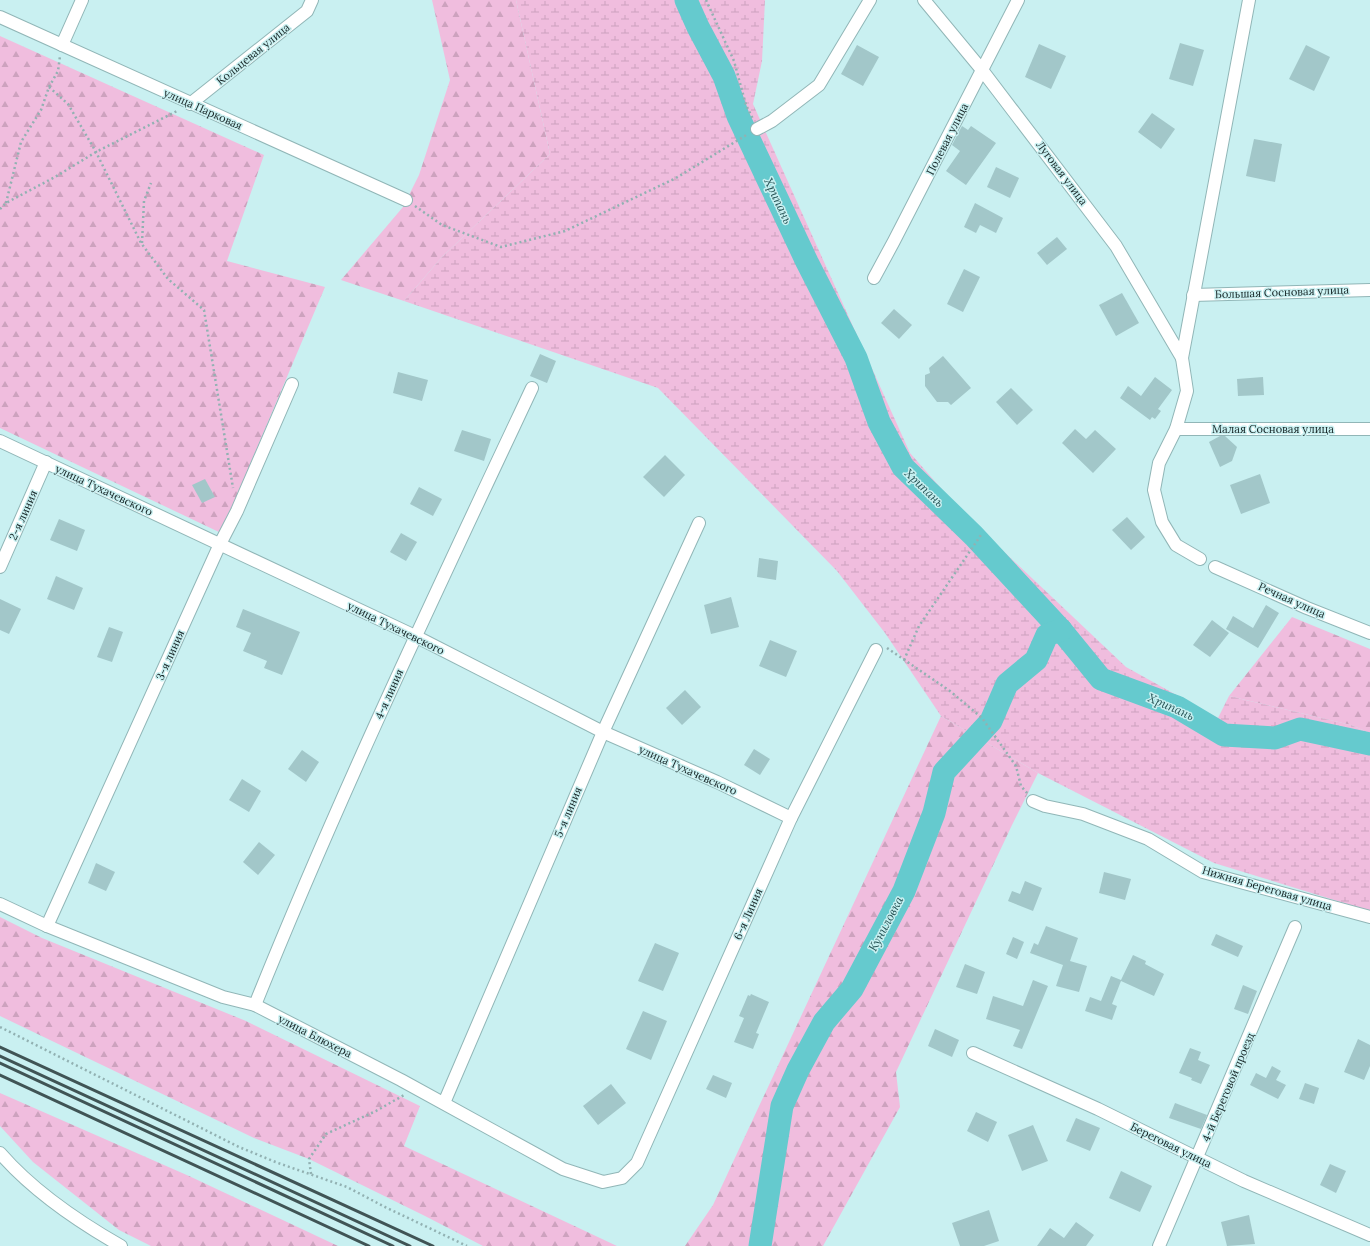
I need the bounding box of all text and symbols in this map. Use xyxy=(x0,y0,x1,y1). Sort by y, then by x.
street label: Кольцевая улица xyxy=(213,20,293,88)
street label: улица Парковая xyxy=(161,85,245,133)
street label: Полевая улица xyxy=(923,100,971,177)
street label: Луговая улица xyxy=(1033,138,1091,208)
water label: Хрипань xyxy=(761,176,796,226)
street label: Большая Сосновая улица xyxy=(1215,283,1350,301)
street label: Малая Сосновая улица xyxy=(1212,422,1334,436)
street label: улица Тухачевского xyxy=(53,461,155,519)
water label: Хрипань xyxy=(902,465,947,510)
street label: 2-я линия xyxy=(6,488,40,542)
street label: Речная улица xyxy=(1256,579,1328,621)
street label: улица Тухачевского xyxy=(345,598,447,658)
street label: 3-я линия xyxy=(153,628,187,682)
street label: 4-я линия xyxy=(372,667,406,721)
water label: Хрипань xyxy=(1146,690,1197,723)
street label: улица Тухачевского xyxy=(637,742,739,798)
street label: 5-я линия xyxy=(551,785,585,839)
street label: Нижняя Береговая улица xyxy=(1201,863,1334,913)
street label: 6-я Линия xyxy=(730,886,766,942)
water label: Куниловка xyxy=(865,893,906,954)
street label: улица Блюхера xyxy=(276,1011,354,1061)
street label: 4-й Береговой проезд xyxy=(1199,1030,1257,1144)
street label: Береговая улица xyxy=(1128,1119,1214,1171)

